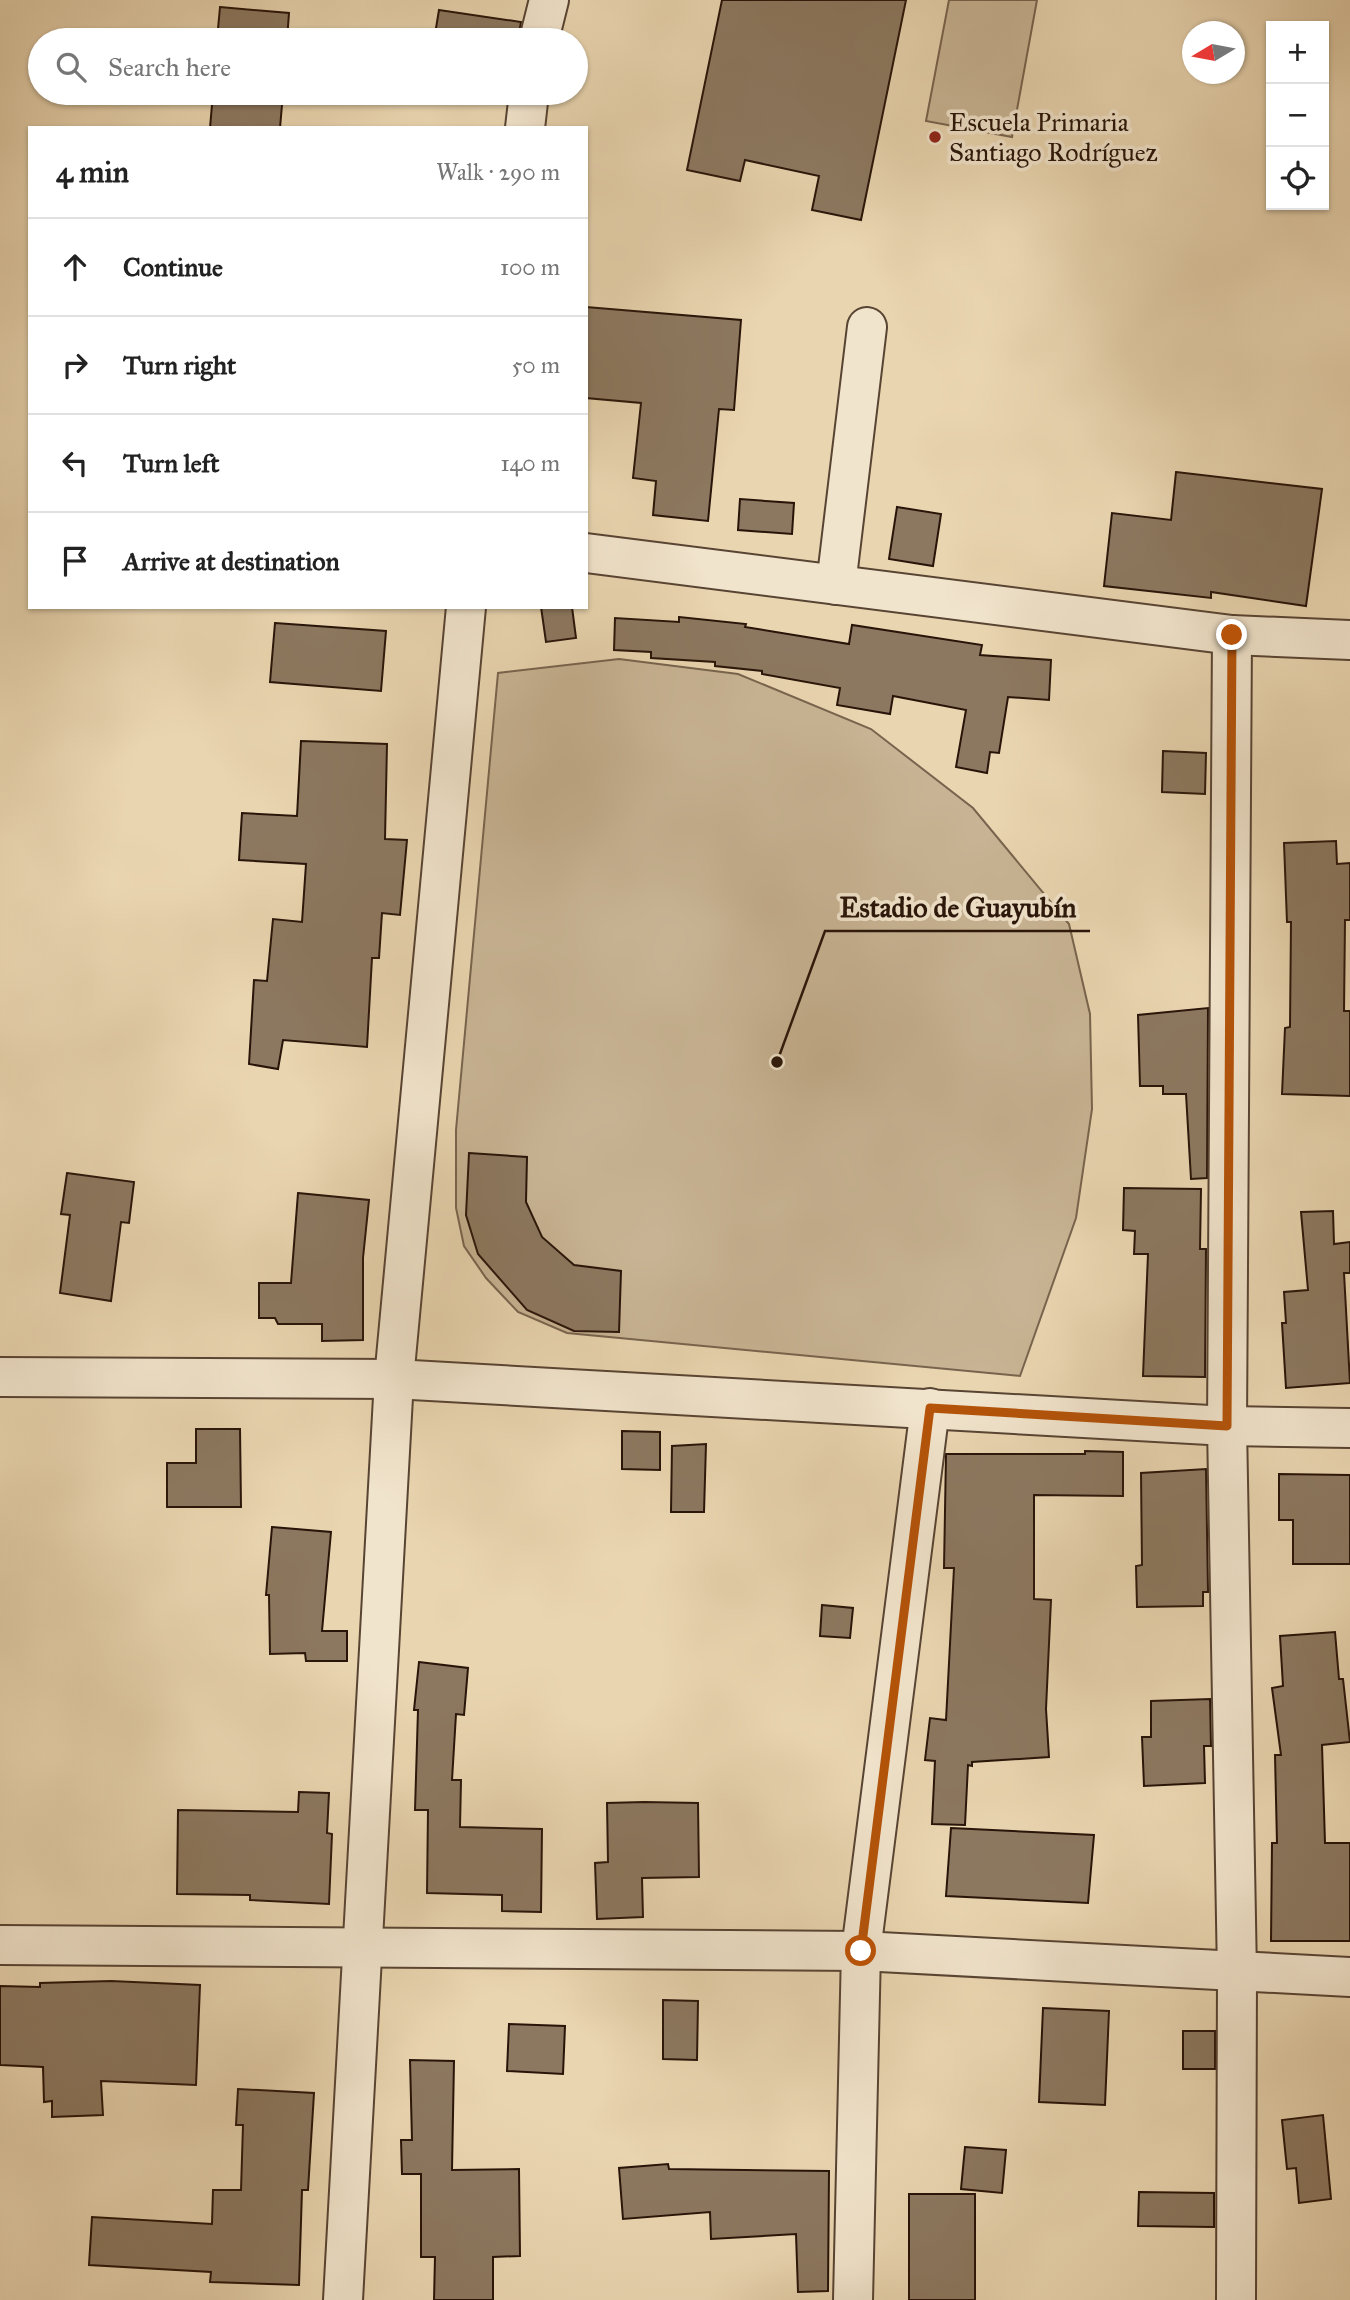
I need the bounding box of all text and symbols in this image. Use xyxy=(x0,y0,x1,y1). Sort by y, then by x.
north arrow xyxy=(1182,21,1245,84)
map controls xyxy=(1266,21,1329,210)
button: + xyxy=(1266,21,1329,84)
search box xyxy=(28,28,588,105)
icon: search xyxy=(52,48,90,86)
text: Search here xyxy=(108,51,231,83)
button: − xyxy=(1266,84,1329,147)
place label: Escuela Primaria Santiago Rodríguez xyxy=(949,106,1158,168)
marker: Escuela Primaria Santiago Rodríguez xyxy=(927,129,943,145)
button: locate xyxy=(1266,147,1329,210)
text: 4 min xyxy=(56,154,129,190)
text: Walk · 290 m xyxy=(436,158,560,186)
icon: ahead xyxy=(56,248,94,286)
text: Continue xyxy=(123,251,223,283)
text: 100 m xyxy=(500,253,560,281)
icon: right xyxy=(56,346,94,384)
text: Turn right xyxy=(123,349,236,381)
text: 50 m xyxy=(512,351,560,379)
icon: left xyxy=(56,444,94,482)
text: Turn left xyxy=(123,447,219,479)
text: 140 m xyxy=(500,449,560,477)
icon: arrive xyxy=(56,542,94,580)
text: Arrive at destination xyxy=(123,545,340,577)
route end xyxy=(1216,619,1247,650)
callout: Estadio de Guayubín xyxy=(825,882,1090,931)
text: Estadio de Guayubín xyxy=(840,890,1076,925)
route start xyxy=(845,1935,876,1966)

